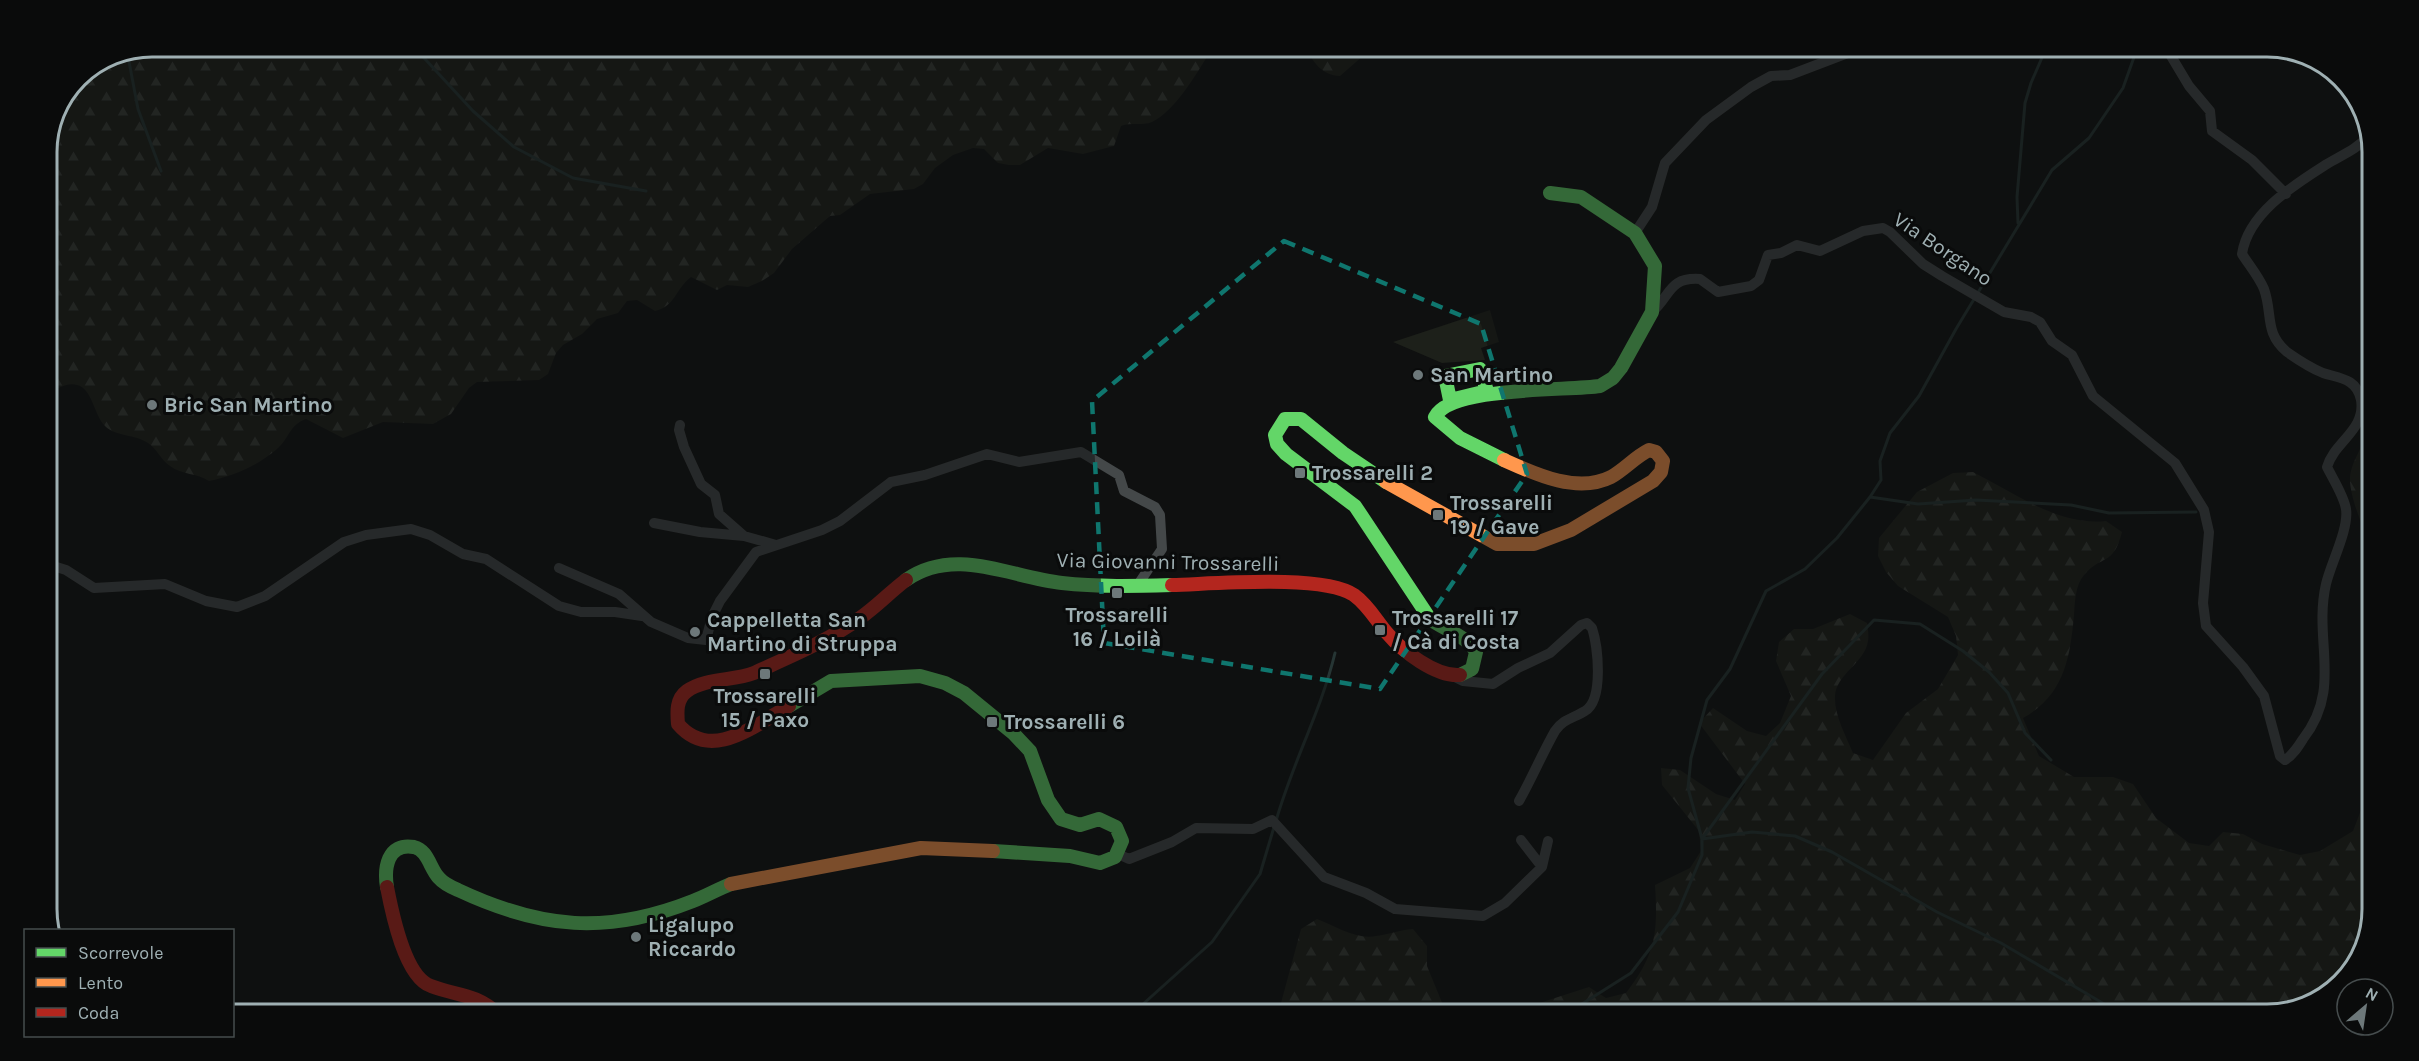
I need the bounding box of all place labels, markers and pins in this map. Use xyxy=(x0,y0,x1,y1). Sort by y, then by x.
place label: San Martino xyxy=(1430,363,1553,387)
marker: San Martino xyxy=(1411,368,1425,382)
place label: Bric San Martino xyxy=(164,393,332,417)
marker: Bric San Martino xyxy=(145,398,159,412)
place label: Trossarelli 2 xyxy=(1312,461,1433,485)
marker: Trossarelli 2 xyxy=(1293,466,1307,480)
place label: Trossarelli 19 / Gave xyxy=(1450,491,1553,539)
marker: Trossarelli 19 / Gave xyxy=(1431,508,1445,522)
marker: Trossarelli 16 / Loilà xyxy=(1110,586,1124,600)
place label: Trossarelli 16 / Loilà xyxy=(1066,603,1169,651)
place label: Trossarelli 17 / Cà di Costa xyxy=(1392,606,1520,654)
place label: Cappelletta San Martino di Struppa xyxy=(707,608,897,656)
marker: Trossarelli 17 / Cà di Costa xyxy=(1373,623,1387,637)
marker: Cappelletta San Martino di Struppa xyxy=(688,625,702,639)
marker: Trossarelli 15 / Paxo xyxy=(758,667,772,681)
place label: Trossarelli 15 / Paxo xyxy=(714,684,817,732)
place label: Trossarelli 6 xyxy=(1004,710,1125,734)
marker: Trossarelli 6 xyxy=(985,715,999,729)
place label: Ligalupo Riccardo xyxy=(648,913,736,961)
marker: Ligalupo Riccardo xyxy=(629,930,643,944)

